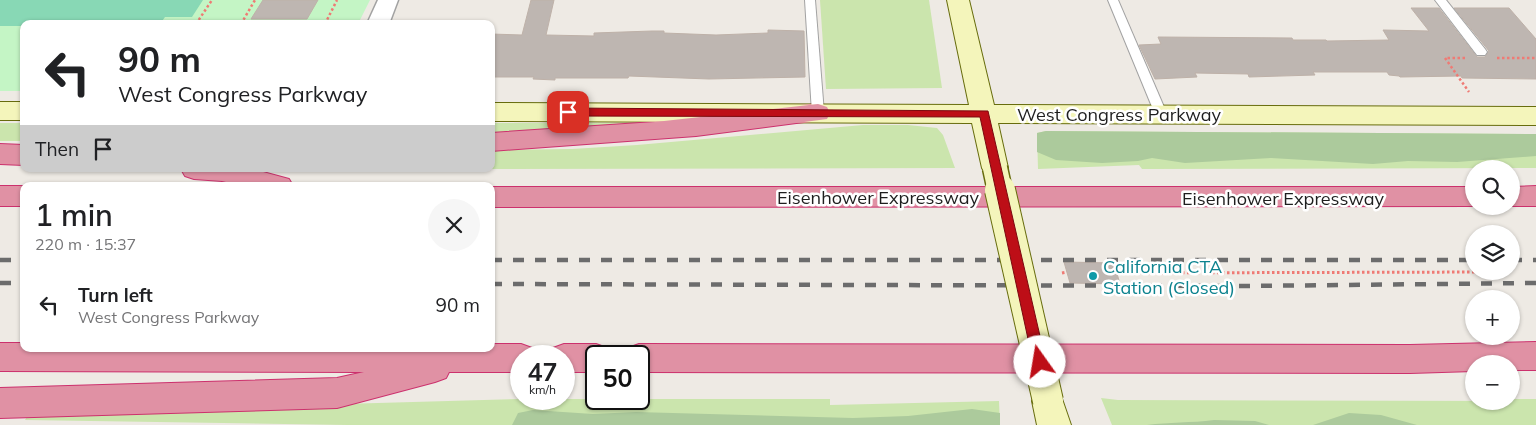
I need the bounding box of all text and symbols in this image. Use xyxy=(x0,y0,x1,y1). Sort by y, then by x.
text: 90 m xyxy=(118,37,201,81)
icon: left xyxy=(35,40,100,105)
text: West Congress Parkway xyxy=(118,80,367,108)
pin xyxy=(547,91,589,133)
icon: arrive xyxy=(554,98,582,126)
street label: West Congress Parkway xyxy=(1017,103,1221,126)
icon: arrive xyxy=(89,135,117,163)
text: Then xyxy=(35,137,79,161)
map controls xyxy=(1465,160,1520,410)
button: search xyxy=(1465,160,1520,215)
street label: Eisenhower Expressway xyxy=(777,186,979,209)
street label: Eisenhower Expressway xyxy=(1182,187,1384,210)
text: 1 min xyxy=(35,196,113,234)
button: close xyxy=(428,199,480,251)
button: layers xyxy=(1465,225,1520,280)
text: 220 m · 15:37 xyxy=(35,234,136,254)
place label: California CTA Station (Closed) xyxy=(1103,255,1235,299)
marker: California CTA Station (Closed) xyxy=(1087,270,1099,282)
text: Turn left xyxy=(78,283,153,307)
button: + xyxy=(1465,290,1520,345)
icon: left xyxy=(35,291,63,319)
text: 90 m xyxy=(436,293,480,317)
text: West Congress Parkway xyxy=(78,307,259,327)
position arrow xyxy=(1013,335,1065,387)
speed limit sign: 50 xyxy=(585,345,650,410)
button: − xyxy=(1465,355,1520,410)
text: 47 xyxy=(527,356,558,387)
text: km/h xyxy=(529,382,556,397)

